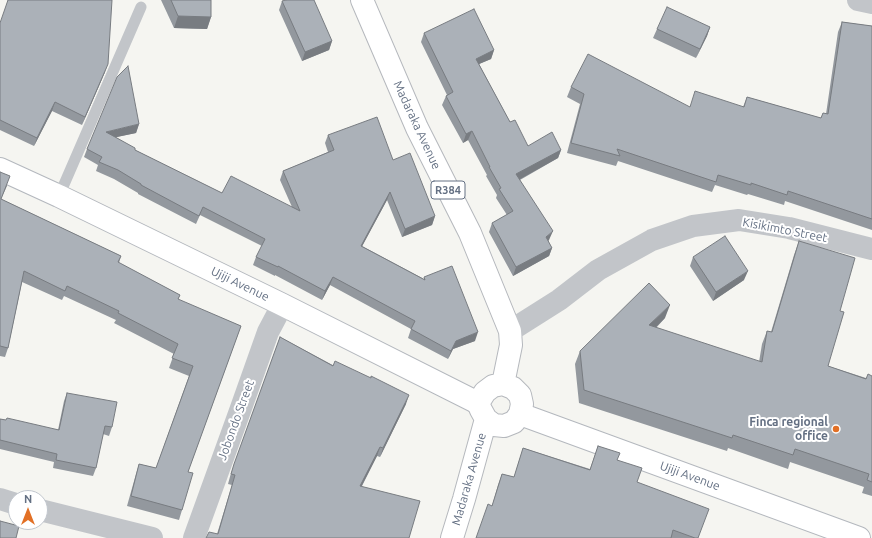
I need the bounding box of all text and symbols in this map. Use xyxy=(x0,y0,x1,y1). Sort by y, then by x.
street label: Madaraka Avenue xyxy=(390,79,444,171)
road number: R384 xyxy=(431,181,465,199)
street label: Kisikimto Street xyxy=(741,215,829,245)
street label: Ujiji Avenue xyxy=(209,264,271,304)
street label: Jobondo Street xyxy=(215,378,257,462)
place label: Finca regional office xyxy=(749,415,828,443)
marker: Finca regional office xyxy=(831,424,841,434)
street label: Madaraka Avenue xyxy=(449,431,489,527)
street label: Ujiji Avenue xyxy=(658,458,722,494)
north arrow xyxy=(8,490,48,530)
text: N xyxy=(24,493,32,505)

